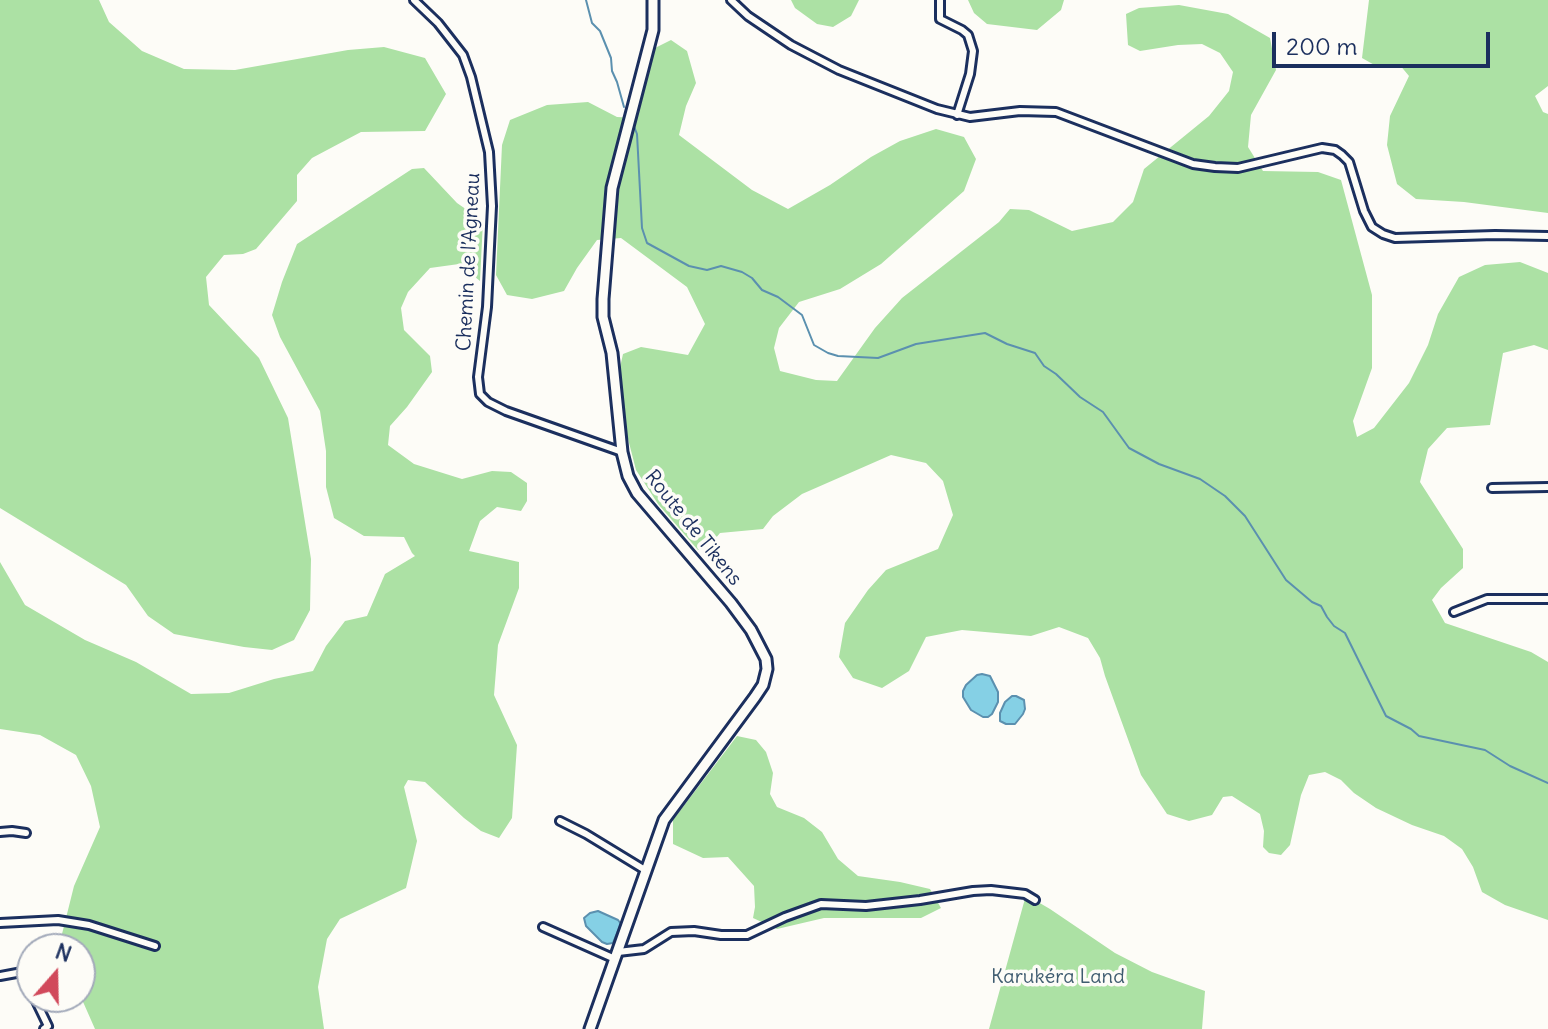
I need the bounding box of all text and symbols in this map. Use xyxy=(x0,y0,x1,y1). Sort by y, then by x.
scale bar xyxy=(1276,16,1494,66)
text: 200 m xyxy=(1286,31,1358,61)
street label: Chemin de l’Agneau xyxy=(452,172,486,352)
street label: Route de Tikens xyxy=(639,466,747,590)
north arrow xyxy=(16,933,96,1013)
text: N xyxy=(52,937,75,968)
park label: Karukéra Land xyxy=(991,965,1125,989)

